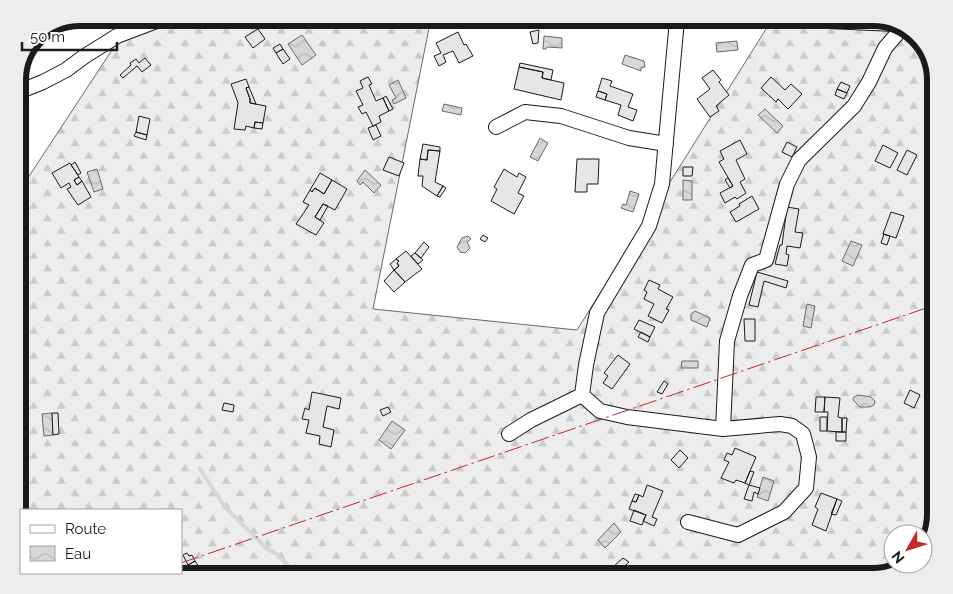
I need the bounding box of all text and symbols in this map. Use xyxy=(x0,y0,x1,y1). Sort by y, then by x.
scale bar xyxy=(22,20,118,52)
text: 50 m xyxy=(30,28,65,46)
legend xyxy=(20,509,182,574)
text: Route xyxy=(65,520,106,538)
north arrow xyxy=(883,524,933,574)
text: Eau xyxy=(65,545,91,563)
text: N xyxy=(888,548,907,566)

